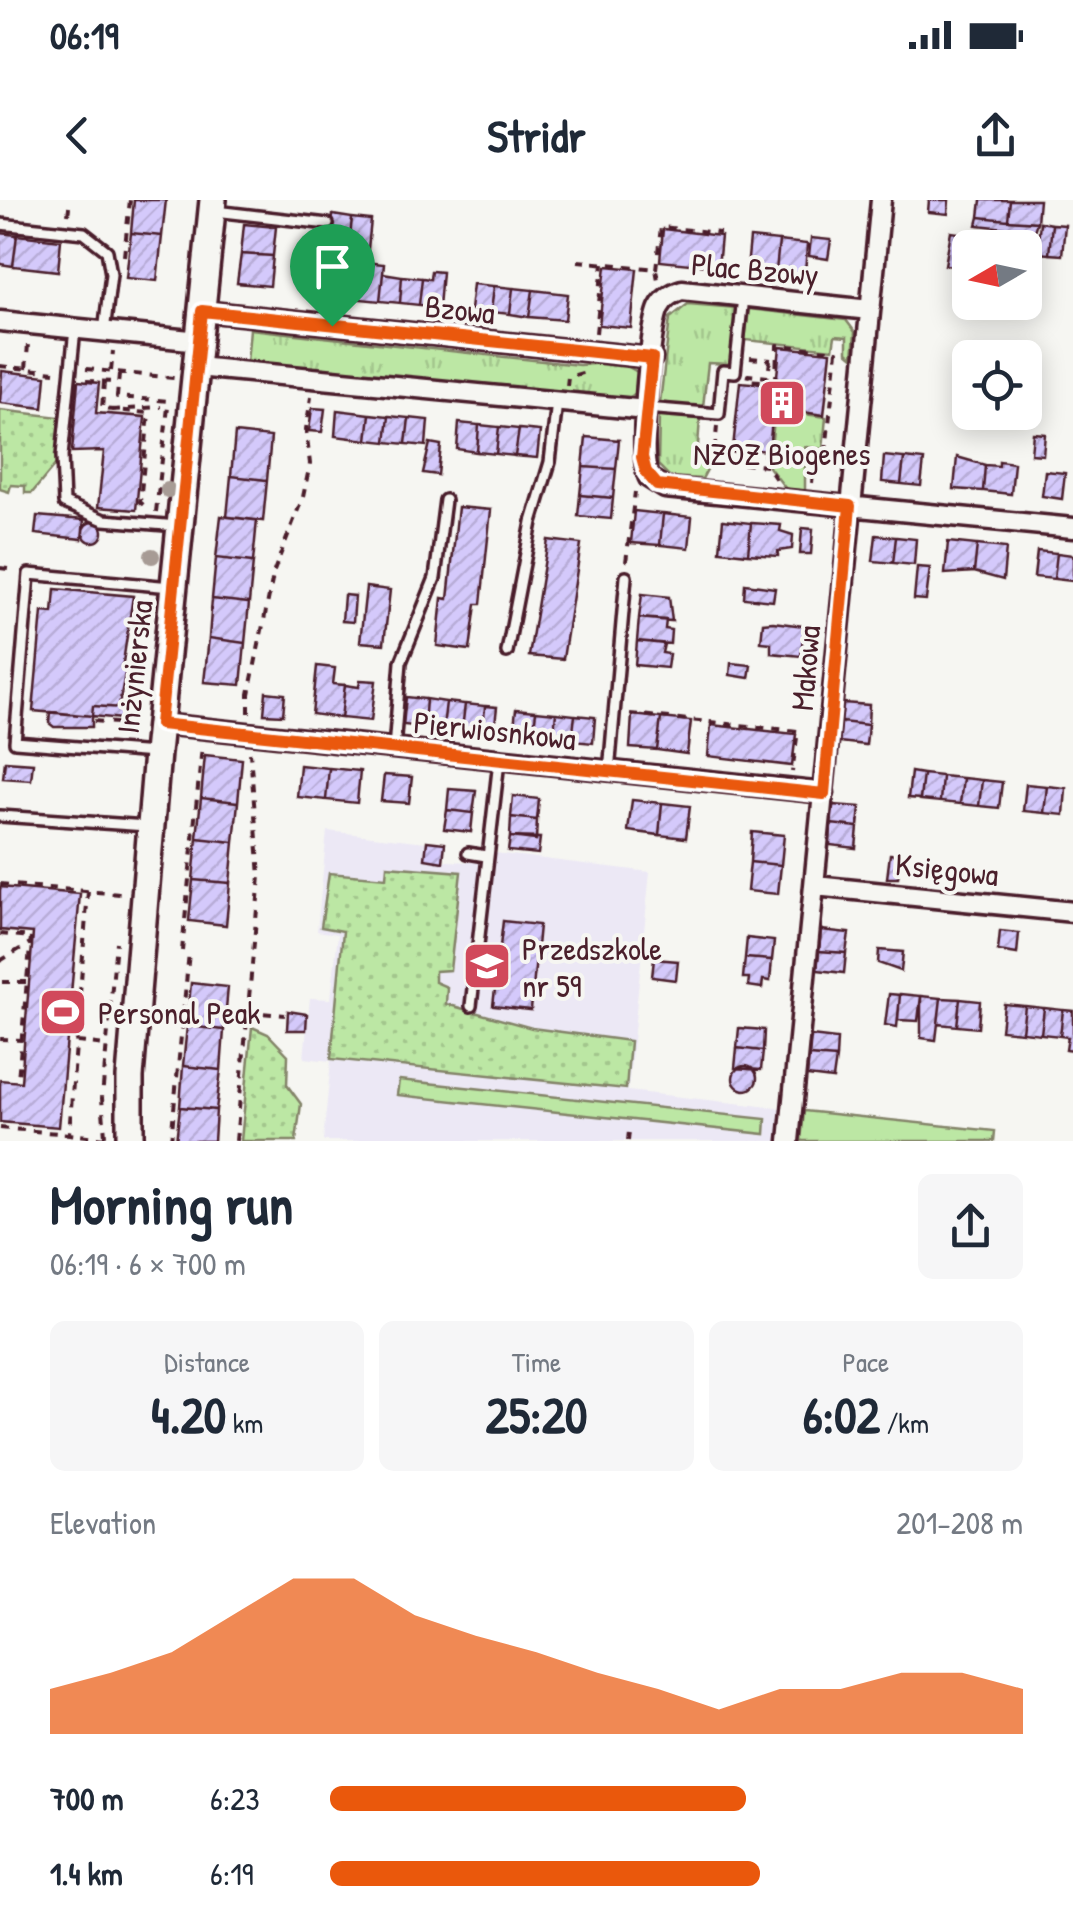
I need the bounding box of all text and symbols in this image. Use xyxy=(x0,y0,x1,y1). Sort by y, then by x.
text: 06:19 xyxy=(50,9,119,61)
text: Stridr xyxy=(487,105,586,166)
icon: back xyxy=(50,108,105,163)
icon: share xyxy=(968,108,1023,163)
pin xyxy=(290,224,375,327)
north arrow xyxy=(952,230,1042,320)
map controls xyxy=(952,230,1042,430)
icon: arrive xyxy=(305,239,360,294)
street label: Plac Bzowy xyxy=(690,242,820,296)
street label: Bzowa xyxy=(423,284,497,334)
button: locate xyxy=(952,340,1042,430)
building icon: NZOZ Biogenes xyxy=(756,377,808,429)
place label: NZOZ Biogenes xyxy=(693,432,871,475)
street label: Inżynierska xyxy=(106,598,162,736)
street label: Makowa xyxy=(780,624,830,712)
street label: Pierwiosnkowa xyxy=(412,700,578,760)
street label: Księgowa xyxy=(893,842,1001,896)
place label: Przedszkole nr 59 xyxy=(522,927,662,1007)
school or university icon: Przedszkole nr 59 xyxy=(461,940,513,992)
sports icon: Personal Peak xyxy=(37,986,89,1038)
place label: Personal Peak xyxy=(98,991,261,1034)
text: Morning run xyxy=(50,1167,293,1241)
button: share xyxy=(918,1174,1023,1279)
text: 06:19 · 6 × 700 m xyxy=(50,1242,246,1285)
text: Distance xyxy=(164,1343,250,1381)
text: Time xyxy=(512,1343,561,1381)
text: Pace xyxy=(843,1343,889,1381)
text: 4.20 xyxy=(151,1381,226,1449)
text: 25:20 xyxy=(486,1381,587,1449)
text: 6:02 xyxy=(803,1381,880,1449)
text: km xyxy=(226,1404,263,1442)
text: /km xyxy=(880,1404,929,1442)
text: Elevation xyxy=(50,1501,156,1544)
text: 201–208 m xyxy=(896,1501,1023,1544)
text: 700 m xyxy=(50,1777,124,1820)
text: 6:23 xyxy=(210,1777,260,1820)
text: 1.4 km xyxy=(50,1852,123,1895)
text: 6:19 xyxy=(210,1852,254,1895)

